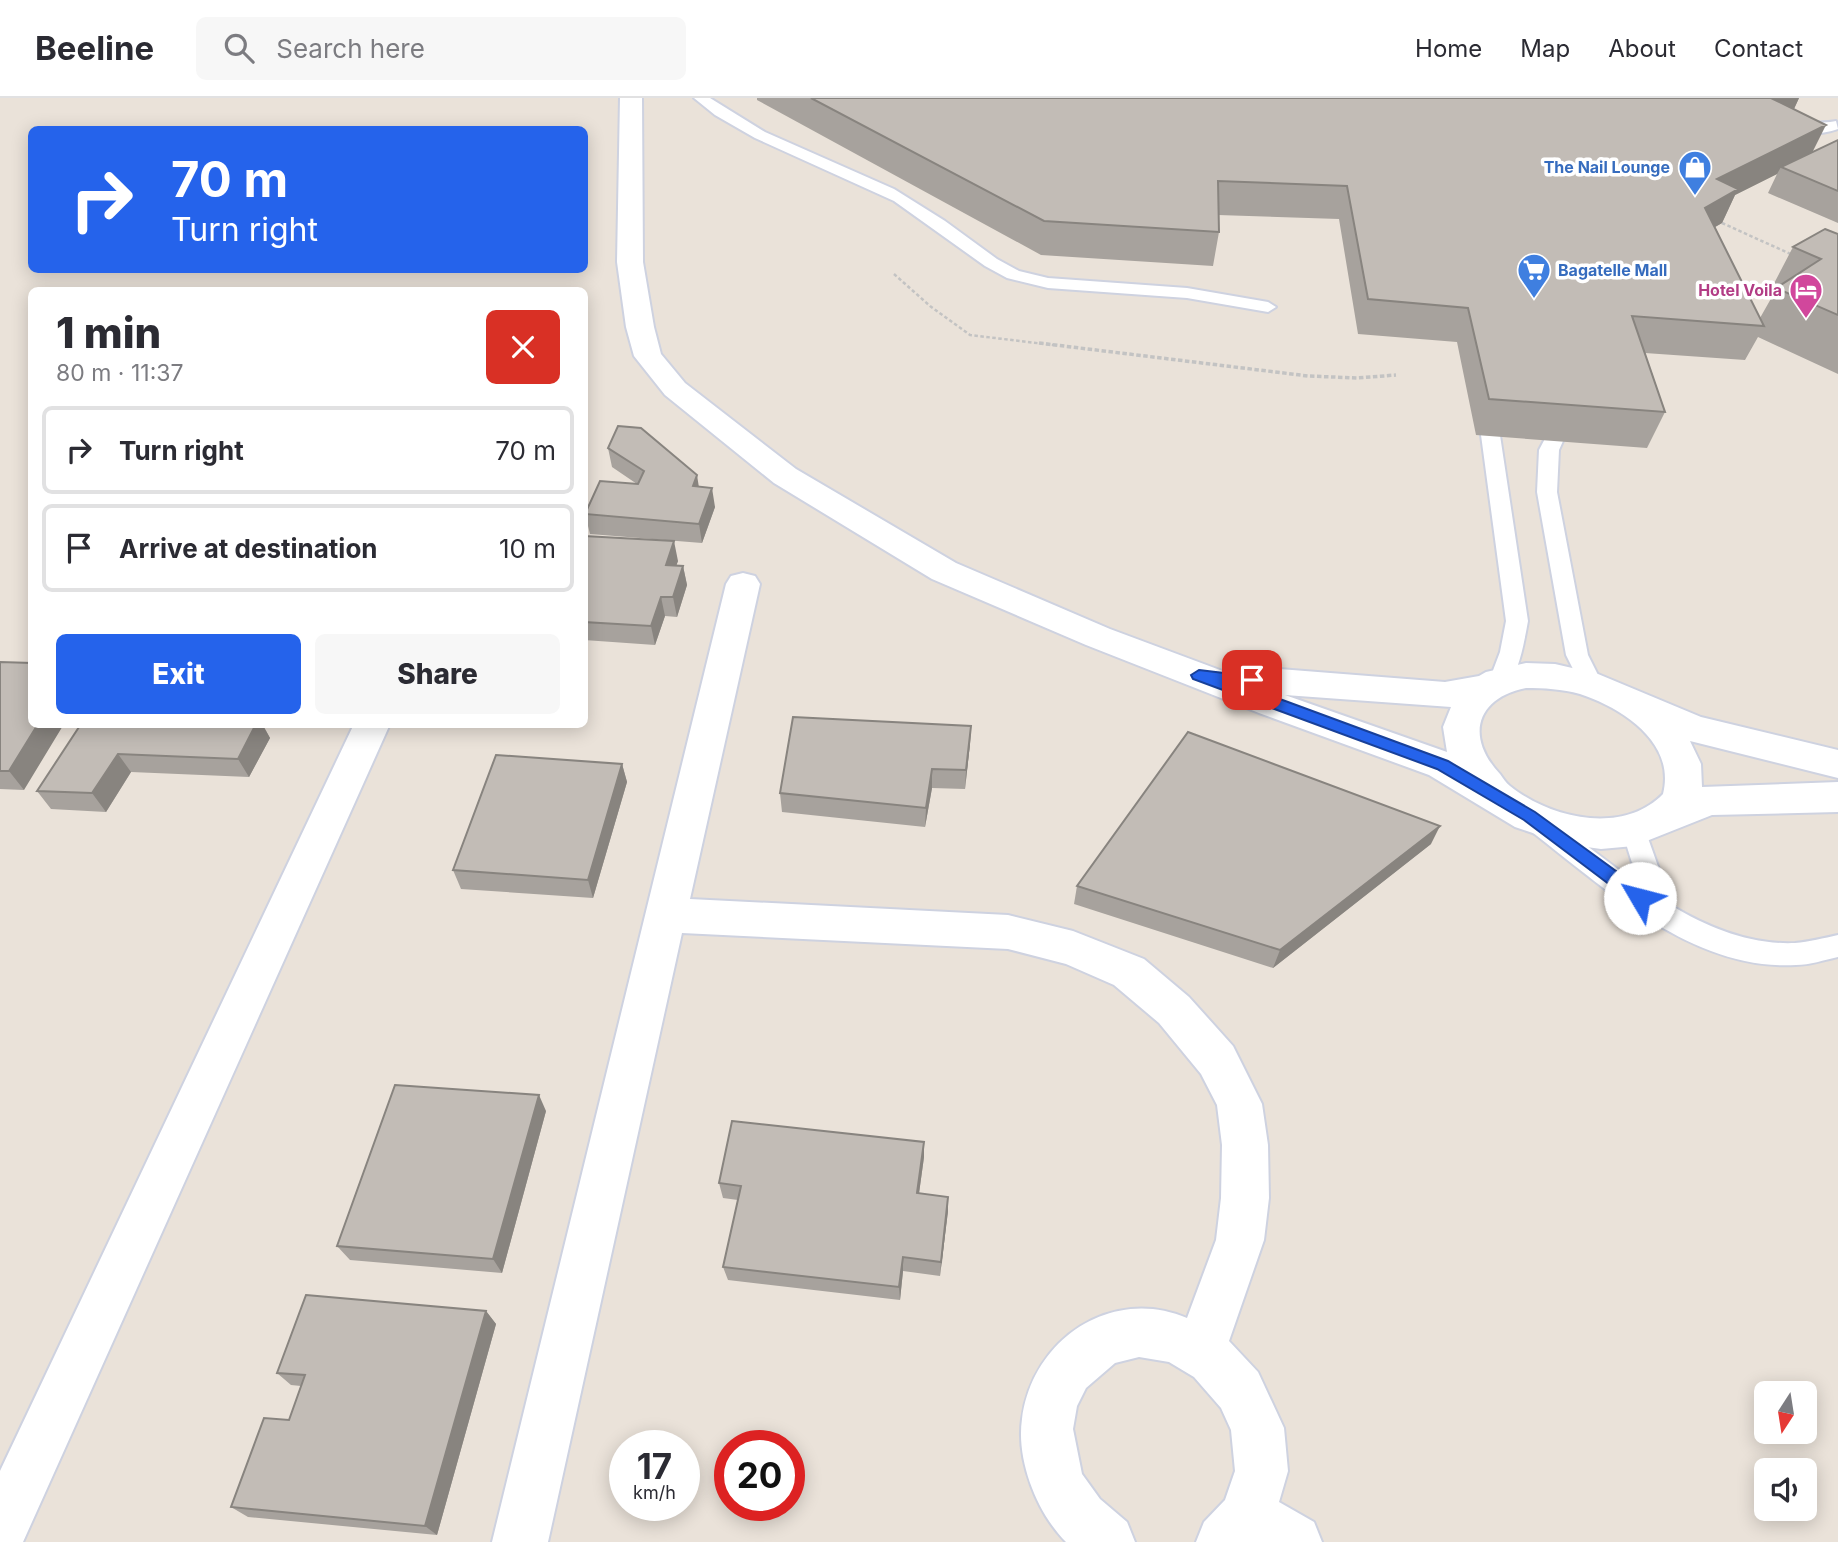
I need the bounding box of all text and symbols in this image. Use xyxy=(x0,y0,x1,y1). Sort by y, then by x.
search box xyxy=(196,17,686,80)
text: Beeline xyxy=(35,28,154,68)
icon: search xyxy=(220,29,258,67)
text: Search here xyxy=(276,33,425,64)
text: Home xyxy=(1415,34,1482,63)
text: Map xyxy=(1520,34,1570,63)
text: About xyxy=(1608,34,1676,63)
text: Contact xyxy=(1714,34,1803,63)
shop icon: The Nail Lounge xyxy=(1676,148,1714,197)
text: 70 m xyxy=(171,150,288,209)
icon: right xyxy=(56,154,147,245)
place label: The Nail Lounge xyxy=(1544,157,1670,177)
text: Turn right xyxy=(171,210,318,249)
supermarket icon: Bagatelle Mall xyxy=(1515,251,1553,300)
place label: Bagatelle Mall xyxy=(1558,260,1667,280)
hotel icon: Hotel Voila xyxy=(1787,271,1825,320)
place label: Hotel Voila xyxy=(1698,280,1782,300)
text: 1 min xyxy=(56,307,161,358)
button: close xyxy=(486,310,560,384)
text: 80 m · 11:37 xyxy=(56,359,183,387)
icon: right xyxy=(60,431,98,469)
text: Turn right xyxy=(119,435,244,466)
text: 70 m xyxy=(495,435,556,466)
icon: arrive xyxy=(60,529,98,567)
text: Arrive at destination xyxy=(119,533,378,564)
text: 10 m xyxy=(499,533,556,564)
button: Exit xyxy=(56,634,301,714)
button: Share xyxy=(315,634,560,714)
pin xyxy=(1222,650,1282,710)
icon: arrive xyxy=(1233,661,1271,699)
position arrow xyxy=(1603,861,1677,935)
north arrow xyxy=(1754,1381,1816,1444)
map controls xyxy=(1754,1381,1817,1521)
speed limit sign: 20 xyxy=(714,1430,805,1521)
text: 17 xyxy=(637,1445,672,1487)
button: sound xyxy=(1754,1458,1817,1521)
text: km/h xyxy=(633,1482,676,1503)

